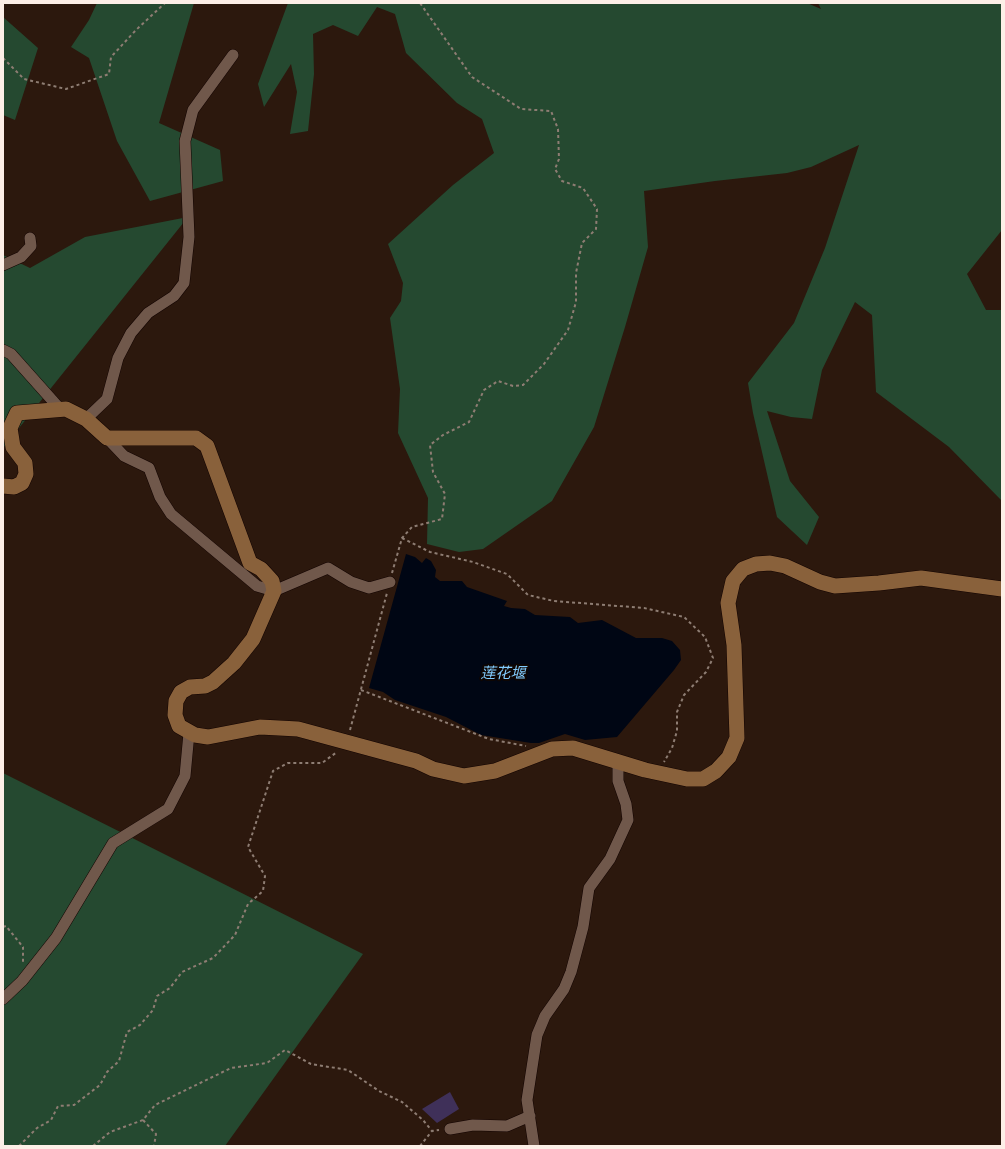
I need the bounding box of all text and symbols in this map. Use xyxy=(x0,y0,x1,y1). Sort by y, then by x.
water label: 莲花堰 xyxy=(481,664,525,682)

